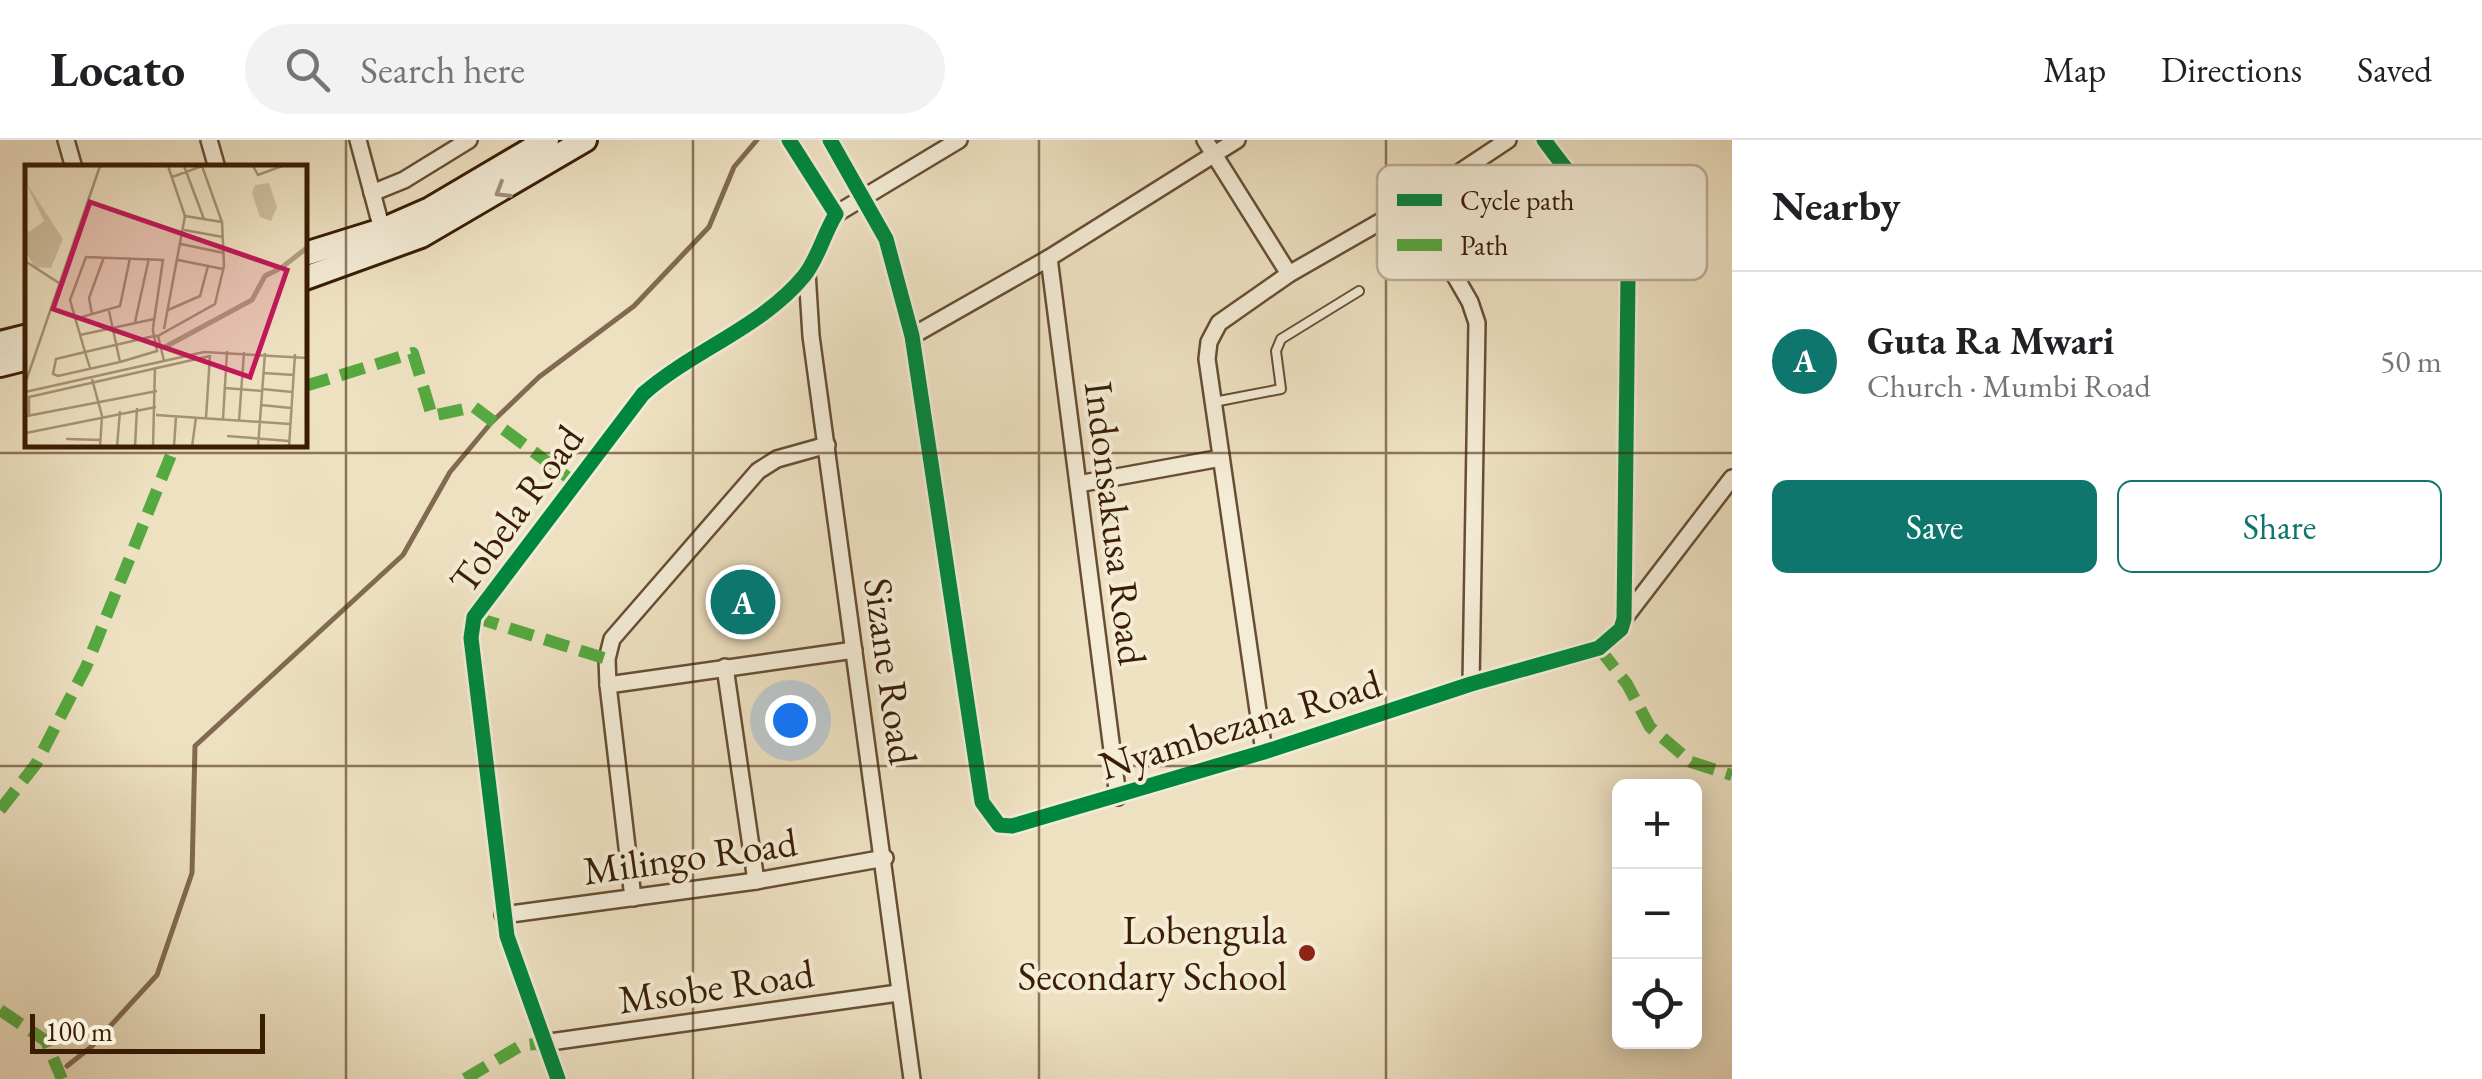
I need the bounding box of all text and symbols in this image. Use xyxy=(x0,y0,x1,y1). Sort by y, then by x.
search box xyxy=(245,24,945,114)
text: Locato xyxy=(50,38,185,100)
icon: search xyxy=(280,42,335,97)
text: Search here xyxy=(360,45,525,94)
text: Map xyxy=(2043,47,2106,92)
text: Directions xyxy=(2161,47,2302,92)
text: Saved xyxy=(2357,47,2432,92)
inset map xyxy=(25,165,308,448)
legend xyxy=(1377,165,1707,280)
text: Nearby xyxy=(1772,178,1901,233)
one-way arrow xyxy=(495,179,513,198)
text: Cycle path xyxy=(1460,182,1574,218)
text: Path xyxy=(1460,227,1508,263)
text: Guta Ra Mwari xyxy=(1867,316,2114,365)
text: A xyxy=(1793,340,1816,382)
text: 50 m xyxy=(2380,340,2442,382)
text: Church · Mumbi Road xyxy=(1867,365,2151,407)
street label: Indonsakusa Road xyxy=(1073,378,1159,668)
street label: Tobela Road xyxy=(437,414,595,604)
button: Save xyxy=(1772,480,2097,573)
button: Share xyxy=(2117,480,2442,573)
pin: A xyxy=(710,564,776,640)
street label: Sizane Road xyxy=(852,574,930,768)
street label: Nyambezana Road xyxy=(1093,656,1388,792)
your location xyxy=(765,695,816,746)
map controls xyxy=(1612,779,1702,1049)
button: + xyxy=(1612,779,1702,869)
street label: Milingo Road xyxy=(580,815,801,897)
button: − xyxy=(1612,869,1702,959)
place label: Lobengula Secondary School xyxy=(1018,904,1287,1002)
marker: Lobengula Secondary School xyxy=(1296,942,1318,964)
street label: Msobe Road xyxy=(615,946,818,1025)
button: locate xyxy=(1612,959,1702,1049)
scale bar xyxy=(30,1009,265,1054)
text: 100 m xyxy=(45,1013,113,1049)

